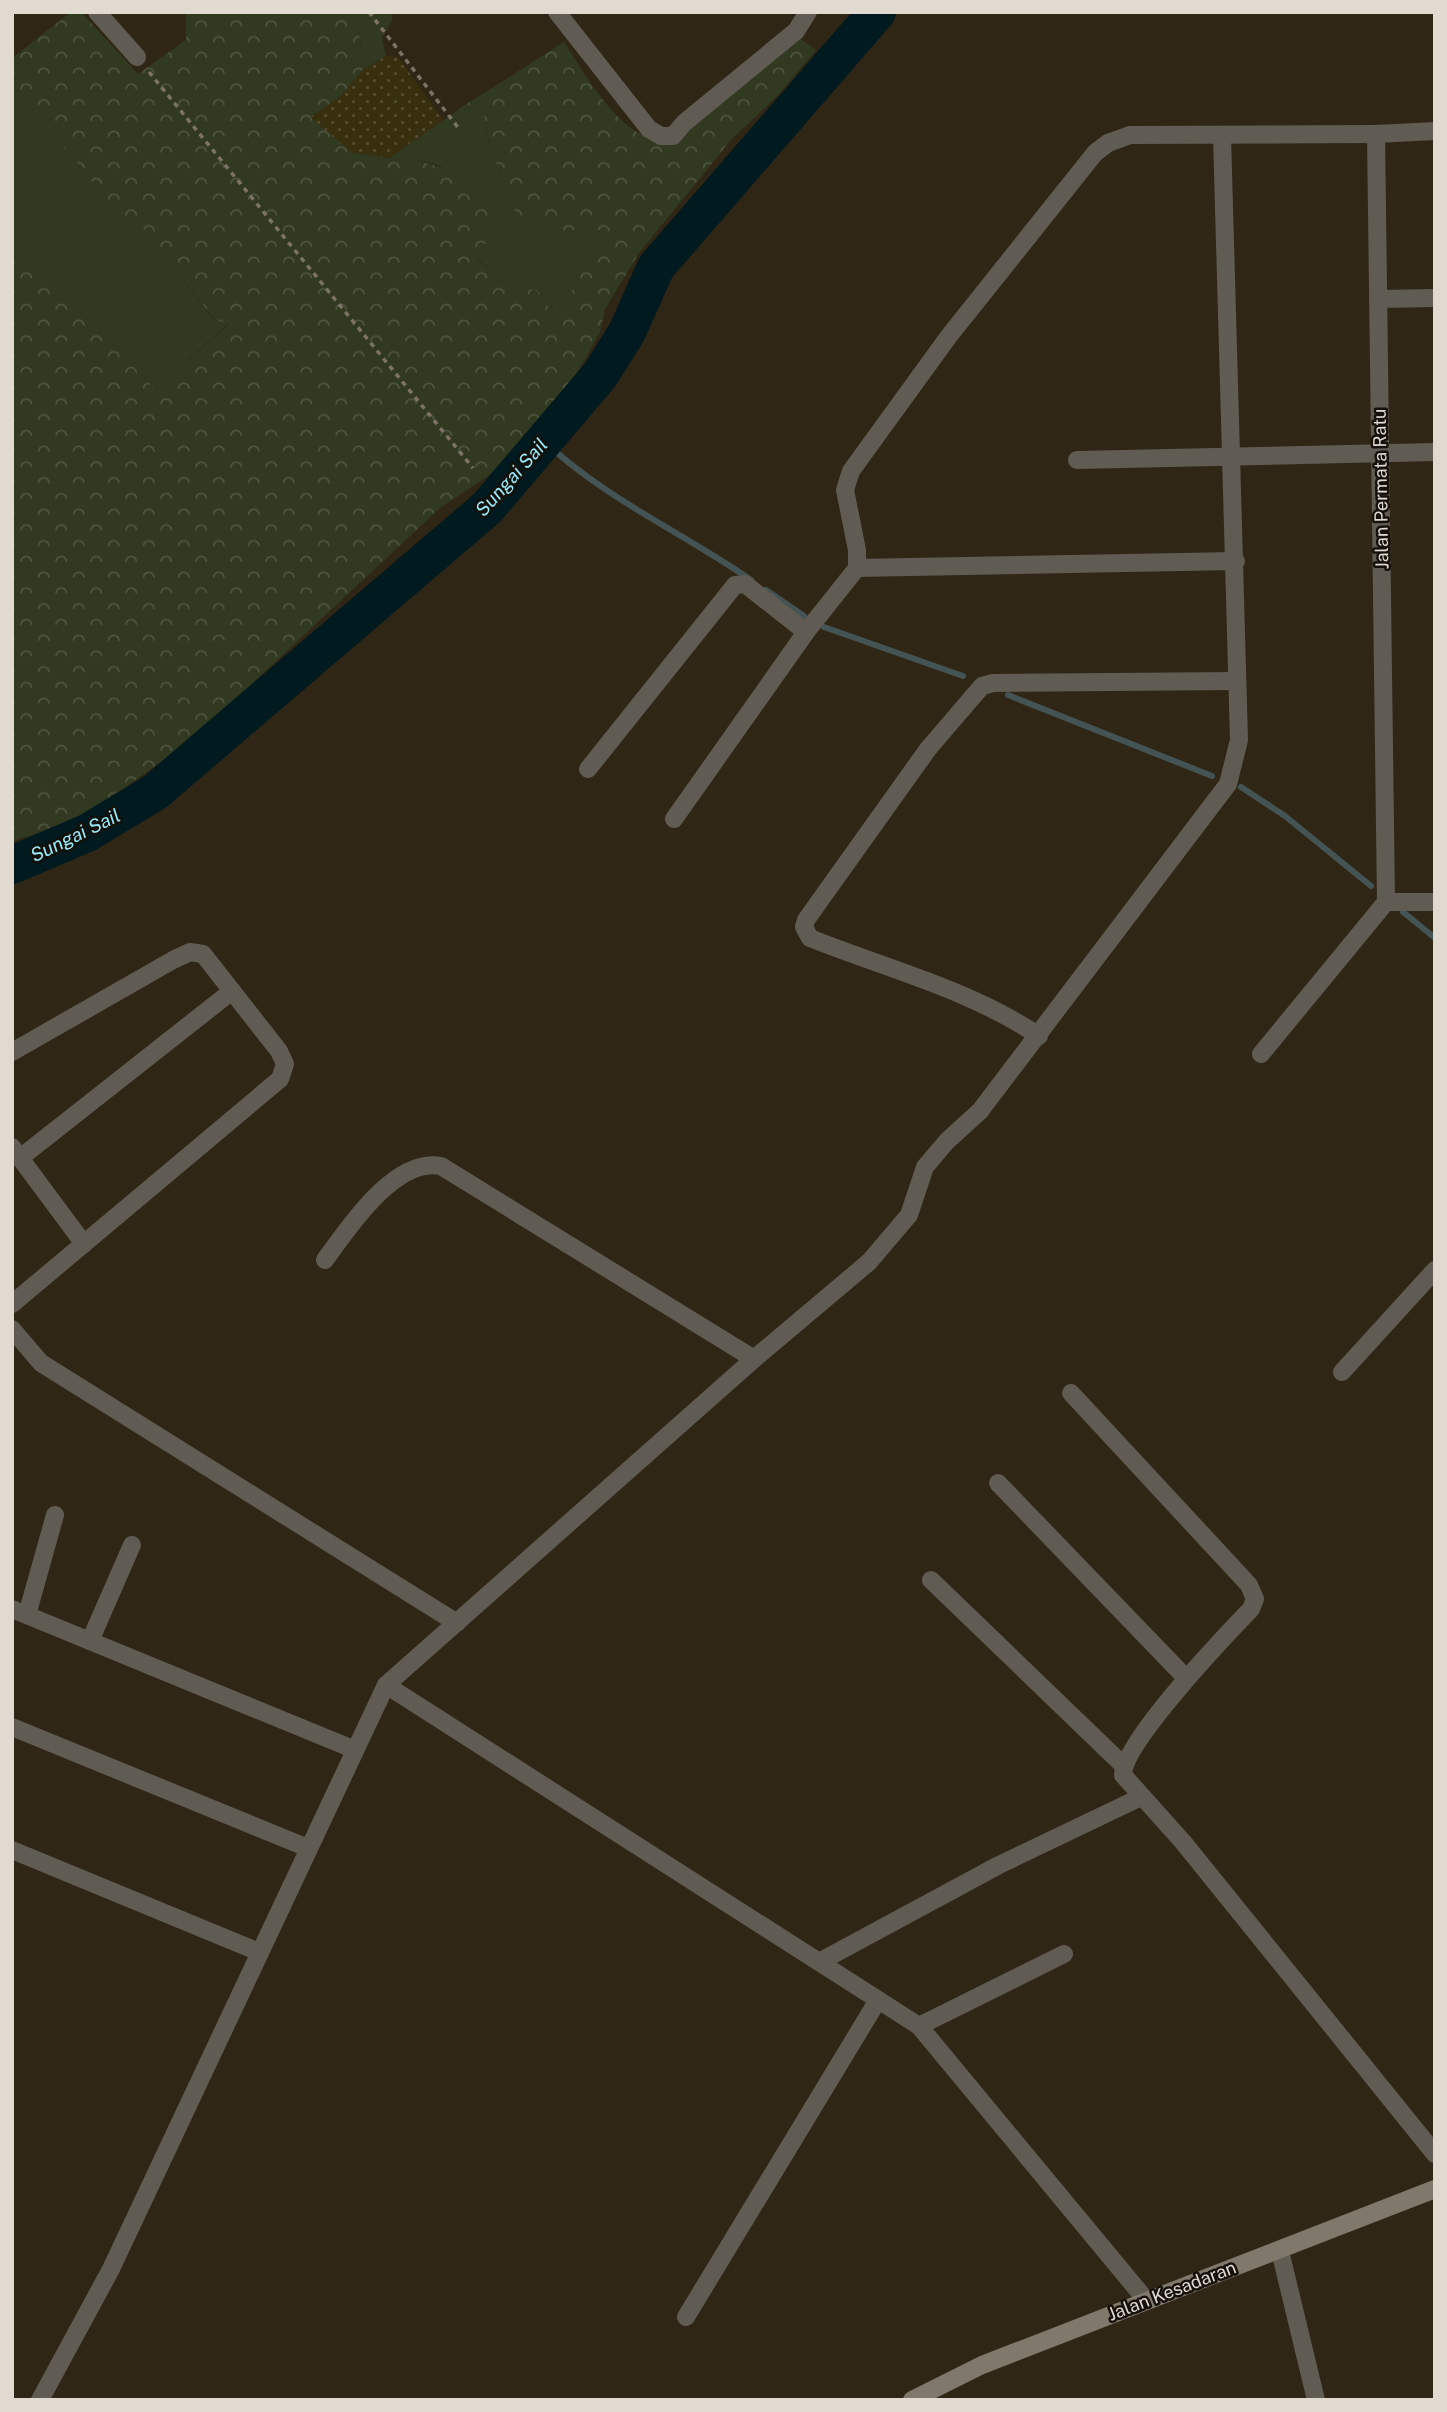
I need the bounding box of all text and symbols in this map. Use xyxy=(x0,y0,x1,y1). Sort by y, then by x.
street label: Jalan Permata Ratu xyxy=(1369,408,1392,570)
water label: Sungai Sail xyxy=(470,434,552,520)
water label: Sungai Sail xyxy=(27,804,123,866)
street label: Jalan Kesadaran xyxy=(1105,2256,1239,2325)

